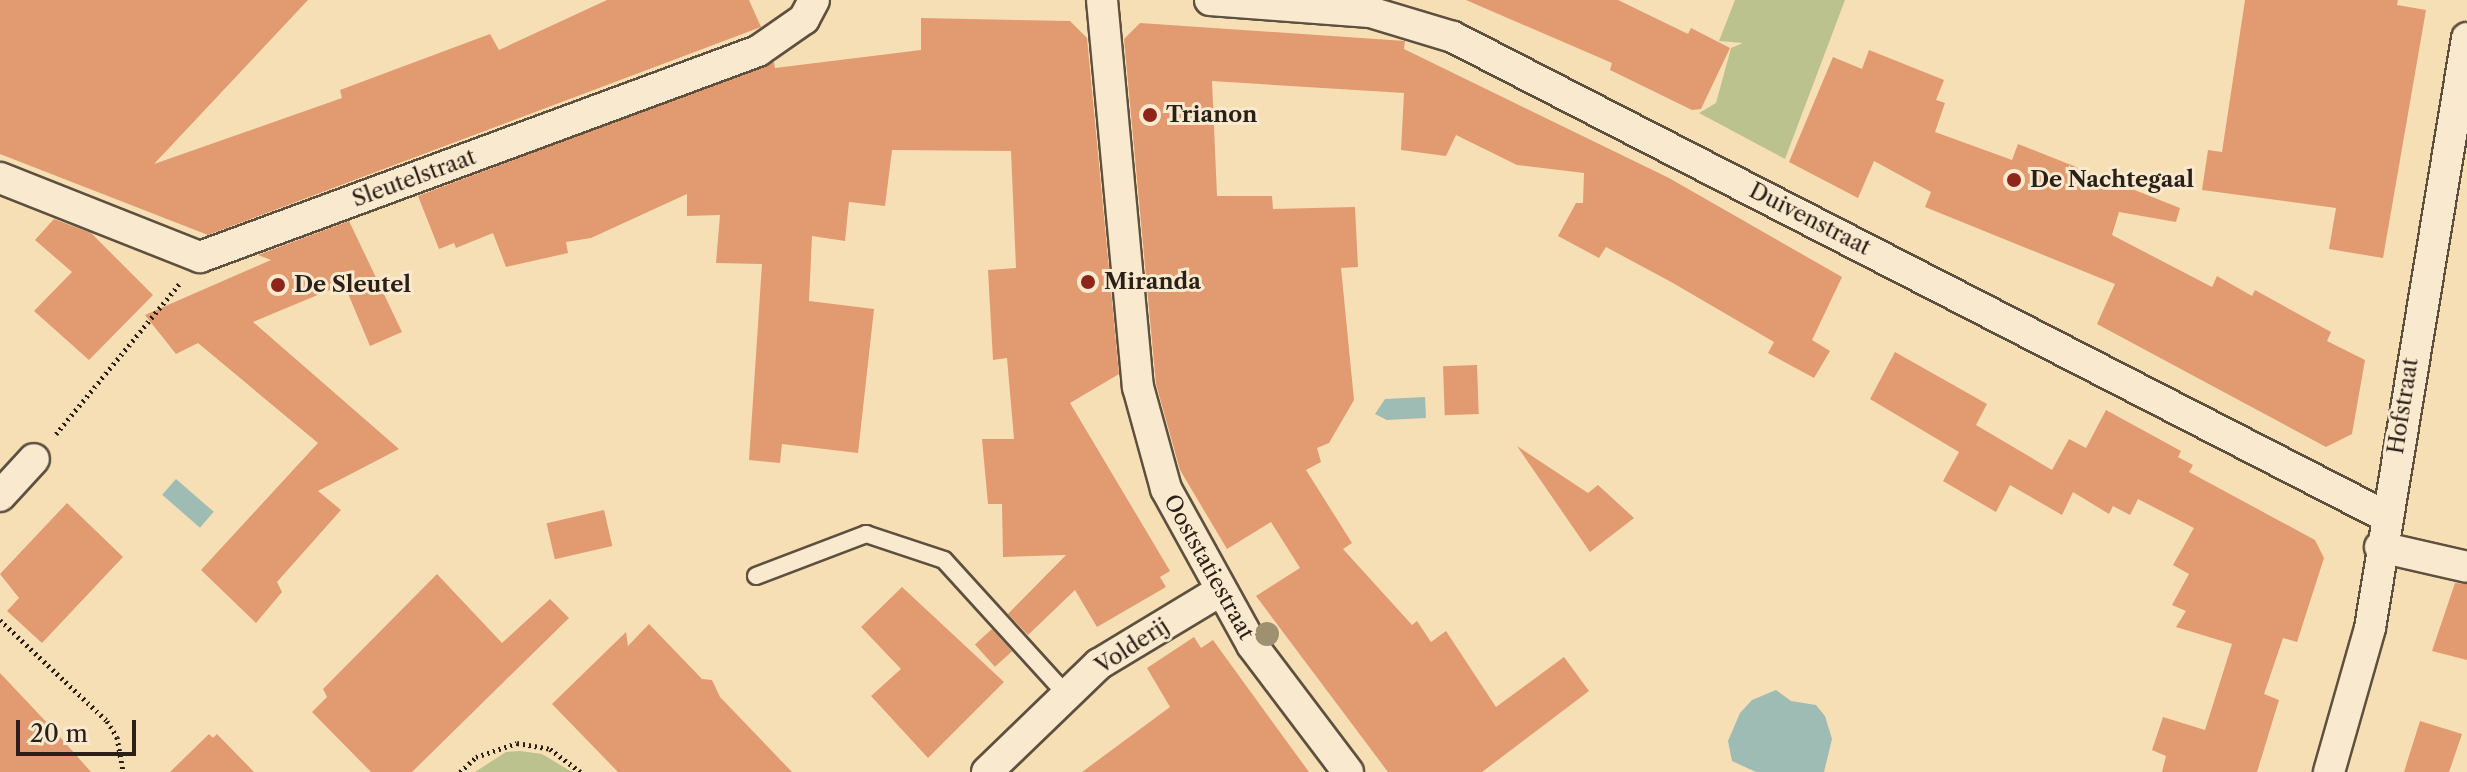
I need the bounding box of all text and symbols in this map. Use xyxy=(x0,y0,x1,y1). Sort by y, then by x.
place label: Trianon xyxy=(1166,102,1257,128)
marker: Trianon xyxy=(1141,106,1159,124)
street label: Sleutelstraat xyxy=(349,143,479,213)
place label: De Nachtegaal xyxy=(2030,167,2194,193)
marker: De Nachtegaal xyxy=(2005,171,2023,189)
street label: Duivenstraat xyxy=(1745,177,1875,261)
place label: Miranda xyxy=(1104,269,1201,295)
place label: De Sleutel xyxy=(294,272,411,298)
marker: Miranda xyxy=(1079,273,1097,291)
marker: De Sleutel xyxy=(269,276,287,294)
street label: Hofstraat xyxy=(2382,356,2424,456)
street label: Ooststatiestraat xyxy=(1158,490,1260,644)
street label: Volderij xyxy=(1090,613,1174,679)
scale bar xyxy=(20,704,140,754)
text: 20 m xyxy=(30,719,88,748)

